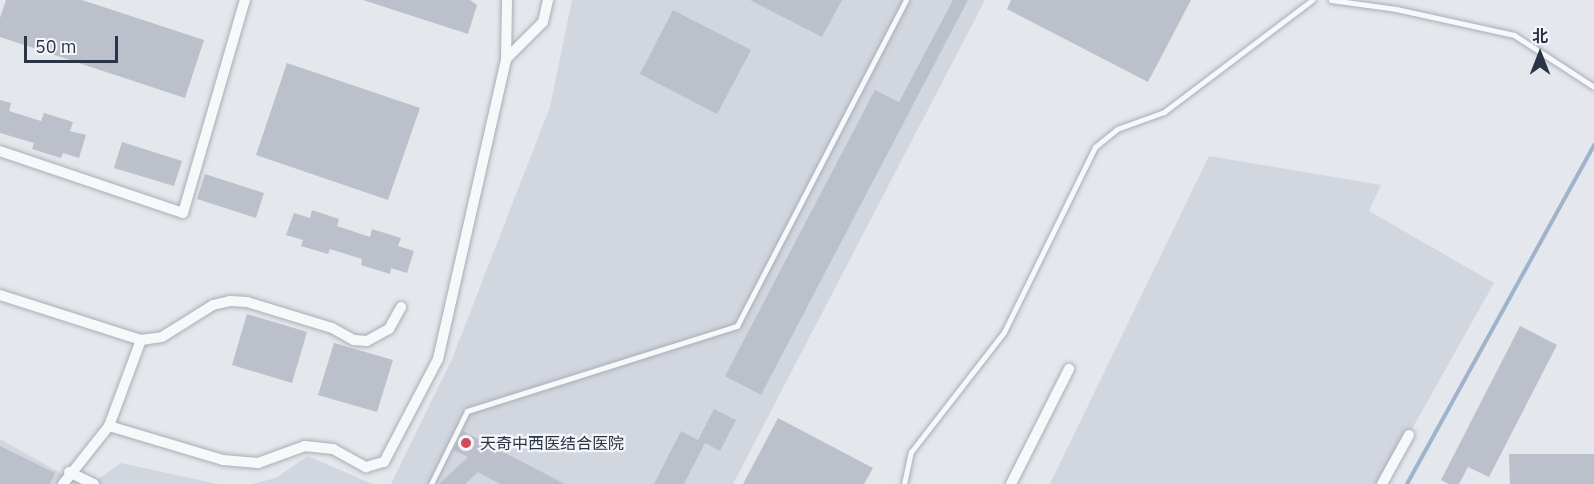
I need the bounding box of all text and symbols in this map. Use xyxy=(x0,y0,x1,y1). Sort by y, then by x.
scale bar xyxy=(27,24,122,62)
north arrow xyxy=(1510,24,1570,84)
text: 北 xyxy=(1532,26,1548,46)
text: 50 m xyxy=(35,35,77,58)
place label: 天奇中西医结合医院 xyxy=(480,433,624,453)
marker: 天奇中西医结合医院 xyxy=(457,434,475,452)

